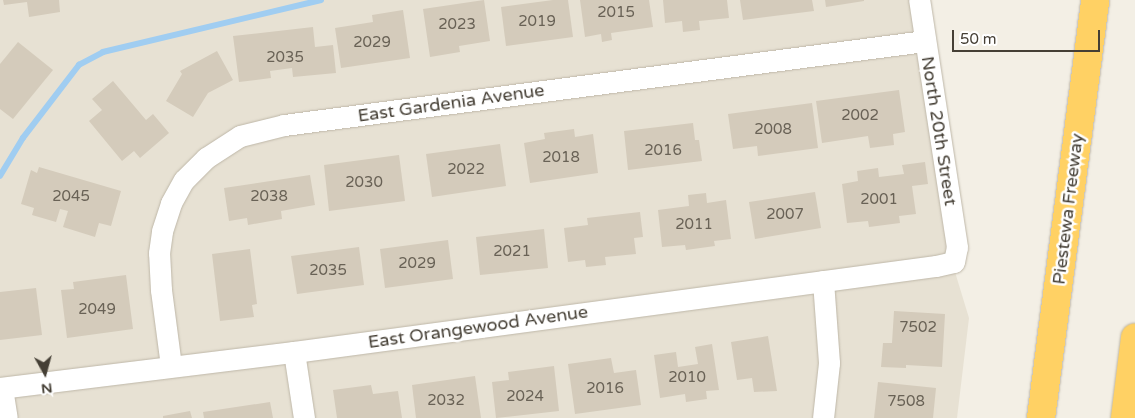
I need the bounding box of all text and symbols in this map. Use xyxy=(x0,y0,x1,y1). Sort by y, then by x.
house number: 2015 xyxy=(597,4,635,22)
house number: 2019 xyxy=(518,13,556,31)
house number: 2023 xyxy=(438,16,476,34)
scale bar xyxy=(955,20,1102,52)
text: 50 m xyxy=(960,30,997,48)
house number: 2029 xyxy=(353,34,391,52)
house number: 2035 xyxy=(266,49,304,67)
street label: North 20th Street xyxy=(917,55,961,207)
street label: East Gardenia Avenue xyxy=(356,79,546,127)
house number: 2002 xyxy=(841,107,879,125)
house number: 2008 xyxy=(754,121,792,139)
street label: Piestewa Freeway xyxy=(1048,132,1088,286)
house number: 2016 xyxy=(644,142,682,160)
house number: 2018 xyxy=(542,149,580,167)
house number: 2022 xyxy=(447,161,485,179)
house number: 2030 xyxy=(345,174,383,192)
house number: 2045 xyxy=(52,188,90,206)
house number: 2038 xyxy=(250,188,288,206)
house number: 2001 xyxy=(860,191,898,209)
house number: 2007 xyxy=(766,206,804,224)
house number: 2011 xyxy=(675,216,713,234)
house number: 2021 xyxy=(493,243,531,261)
house number: 2029 xyxy=(398,255,436,273)
house number: 2035 xyxy=(309,262,347,280)
house number: 2049 xyxy=(78,301,116,319)
street label: East Orangewood Avenue xyxy=(367,301,589,353)
house number: 7502 xyxy=(899,319,937,337)
north arrow xyxy=(20,348,70,398)
house number: 2010 xyxy=(668,369,706,387)
text: N xyxy=(40,379,54,398)
house number: 2016 xyxy=(586,380,624,398)
house number: 2024 xyxy=(506,388,544,406)
house number: 2032 xyxy=(427,392,465,410)
house number: 7508 xyxy=(887,393,925,411)

